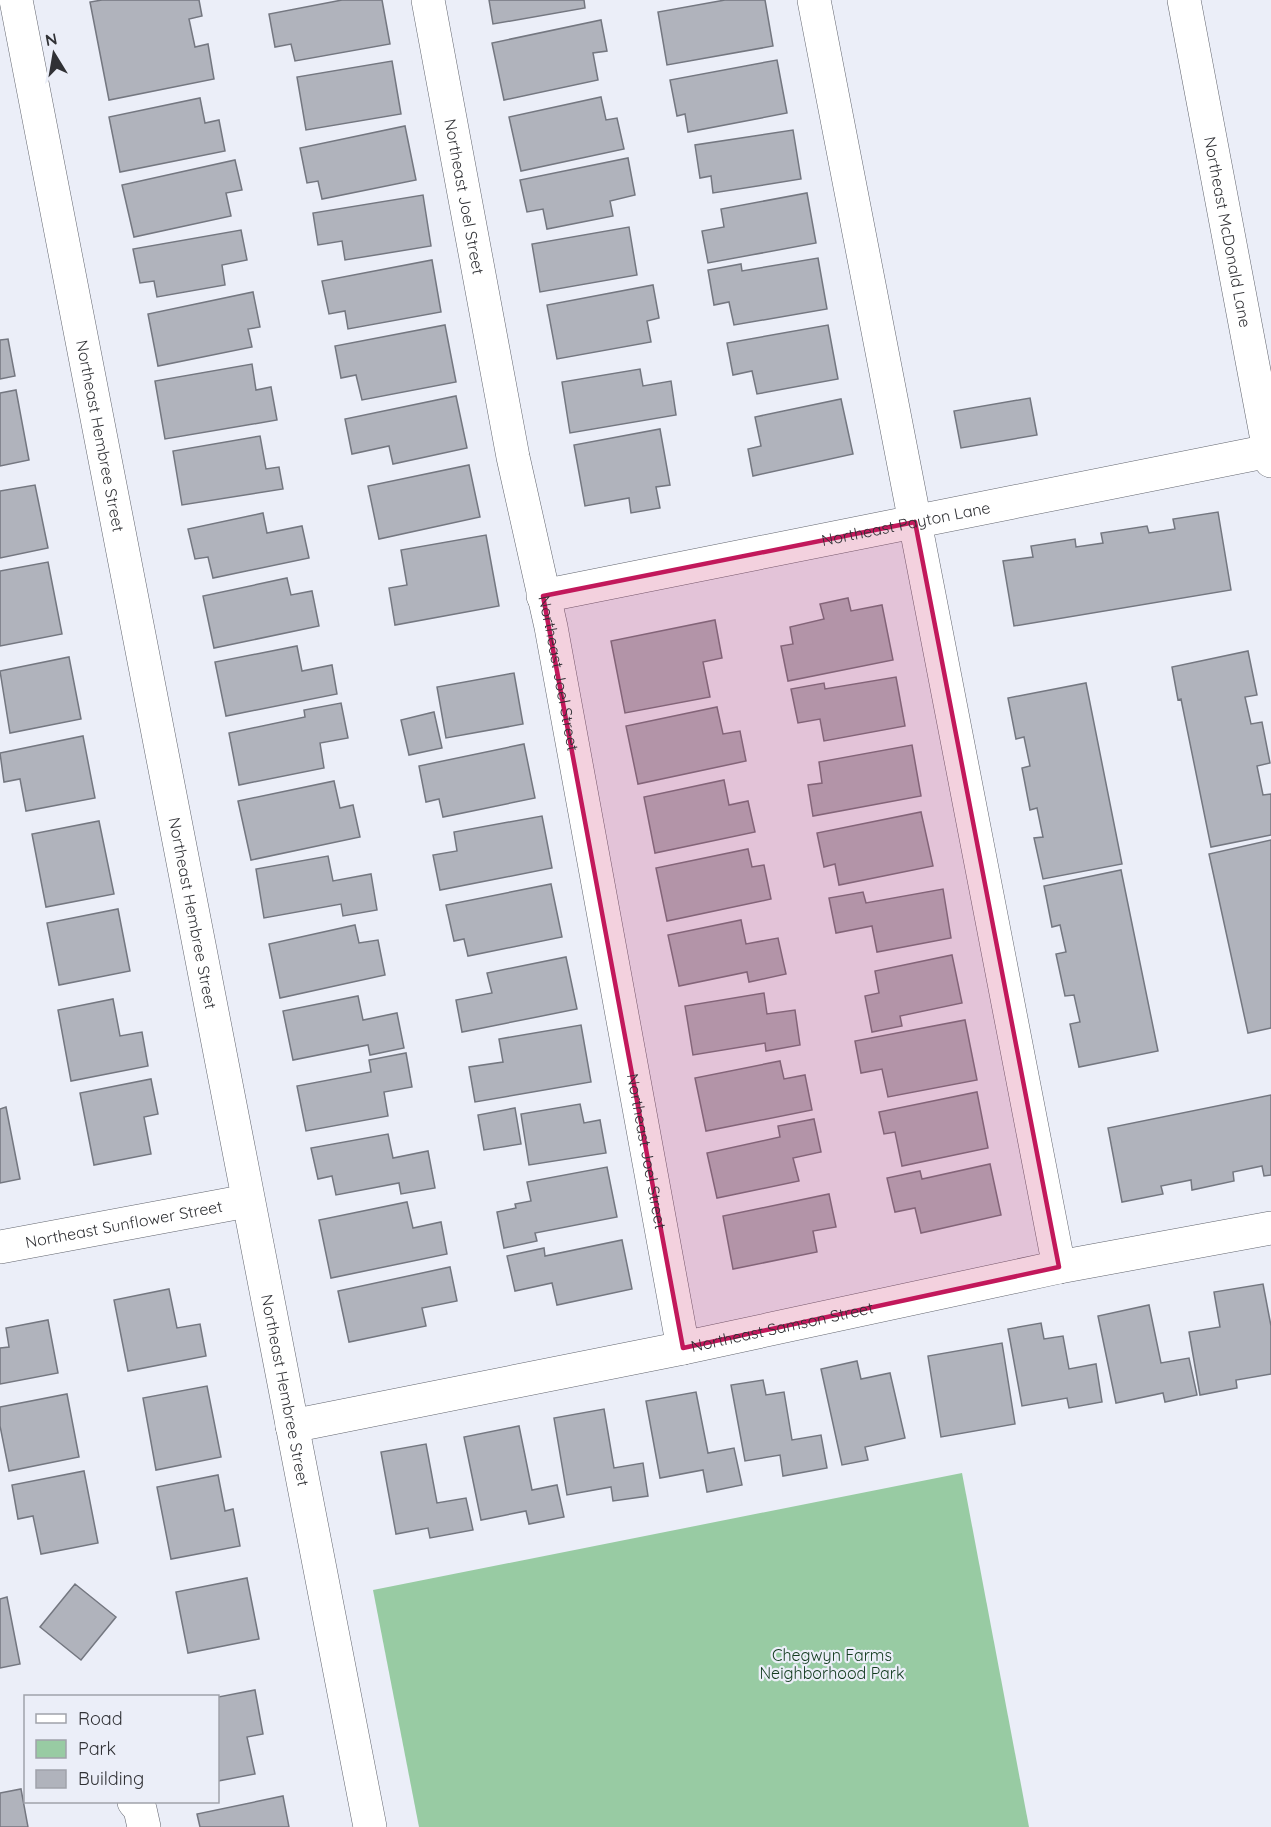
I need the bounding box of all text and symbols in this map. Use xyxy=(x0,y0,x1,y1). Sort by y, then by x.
north arrow xyxy=(24,24,84,84)
text: N xyxy=(43,28,59,50)
street label: Northeast Joel Street xyxy=(440,117,489,276)
street label: Northeast McDonald Lane xyxy=(1200,135,1256,329)
street label: Northeast Hembree Street xyxy=(72,338,129,534)
street label: Northeast Payton Lane xyxy=(820,497,992,550)
street label: Northeast Joel Street xyxy=(534,594,584,753)
street label: Northeast Hembree Street xyxy=(165,815,221,1011)
street label: Northeast Joel Street xyxy=(623,1072,671,1231)
street label: Northeast Sunflower Street xyxy=(24,1196,224,1252)
street label: Northeast Hembree Street xyxy=(257,1292,314,1488)
street label: Northeast Samson Street xyxy=(689,1297,875,1356)
park label: Chegwyn Farms Neighborhood Park xyxy=(759,1645,905,1683)
legend xyxy=(24,1695,219,1803)
text: Road xyxy=(78,1707,123,1730)
text: Park xyxy=(78,1737,116,1760)
text: Building xyxy=(78,1767,144,1790)

